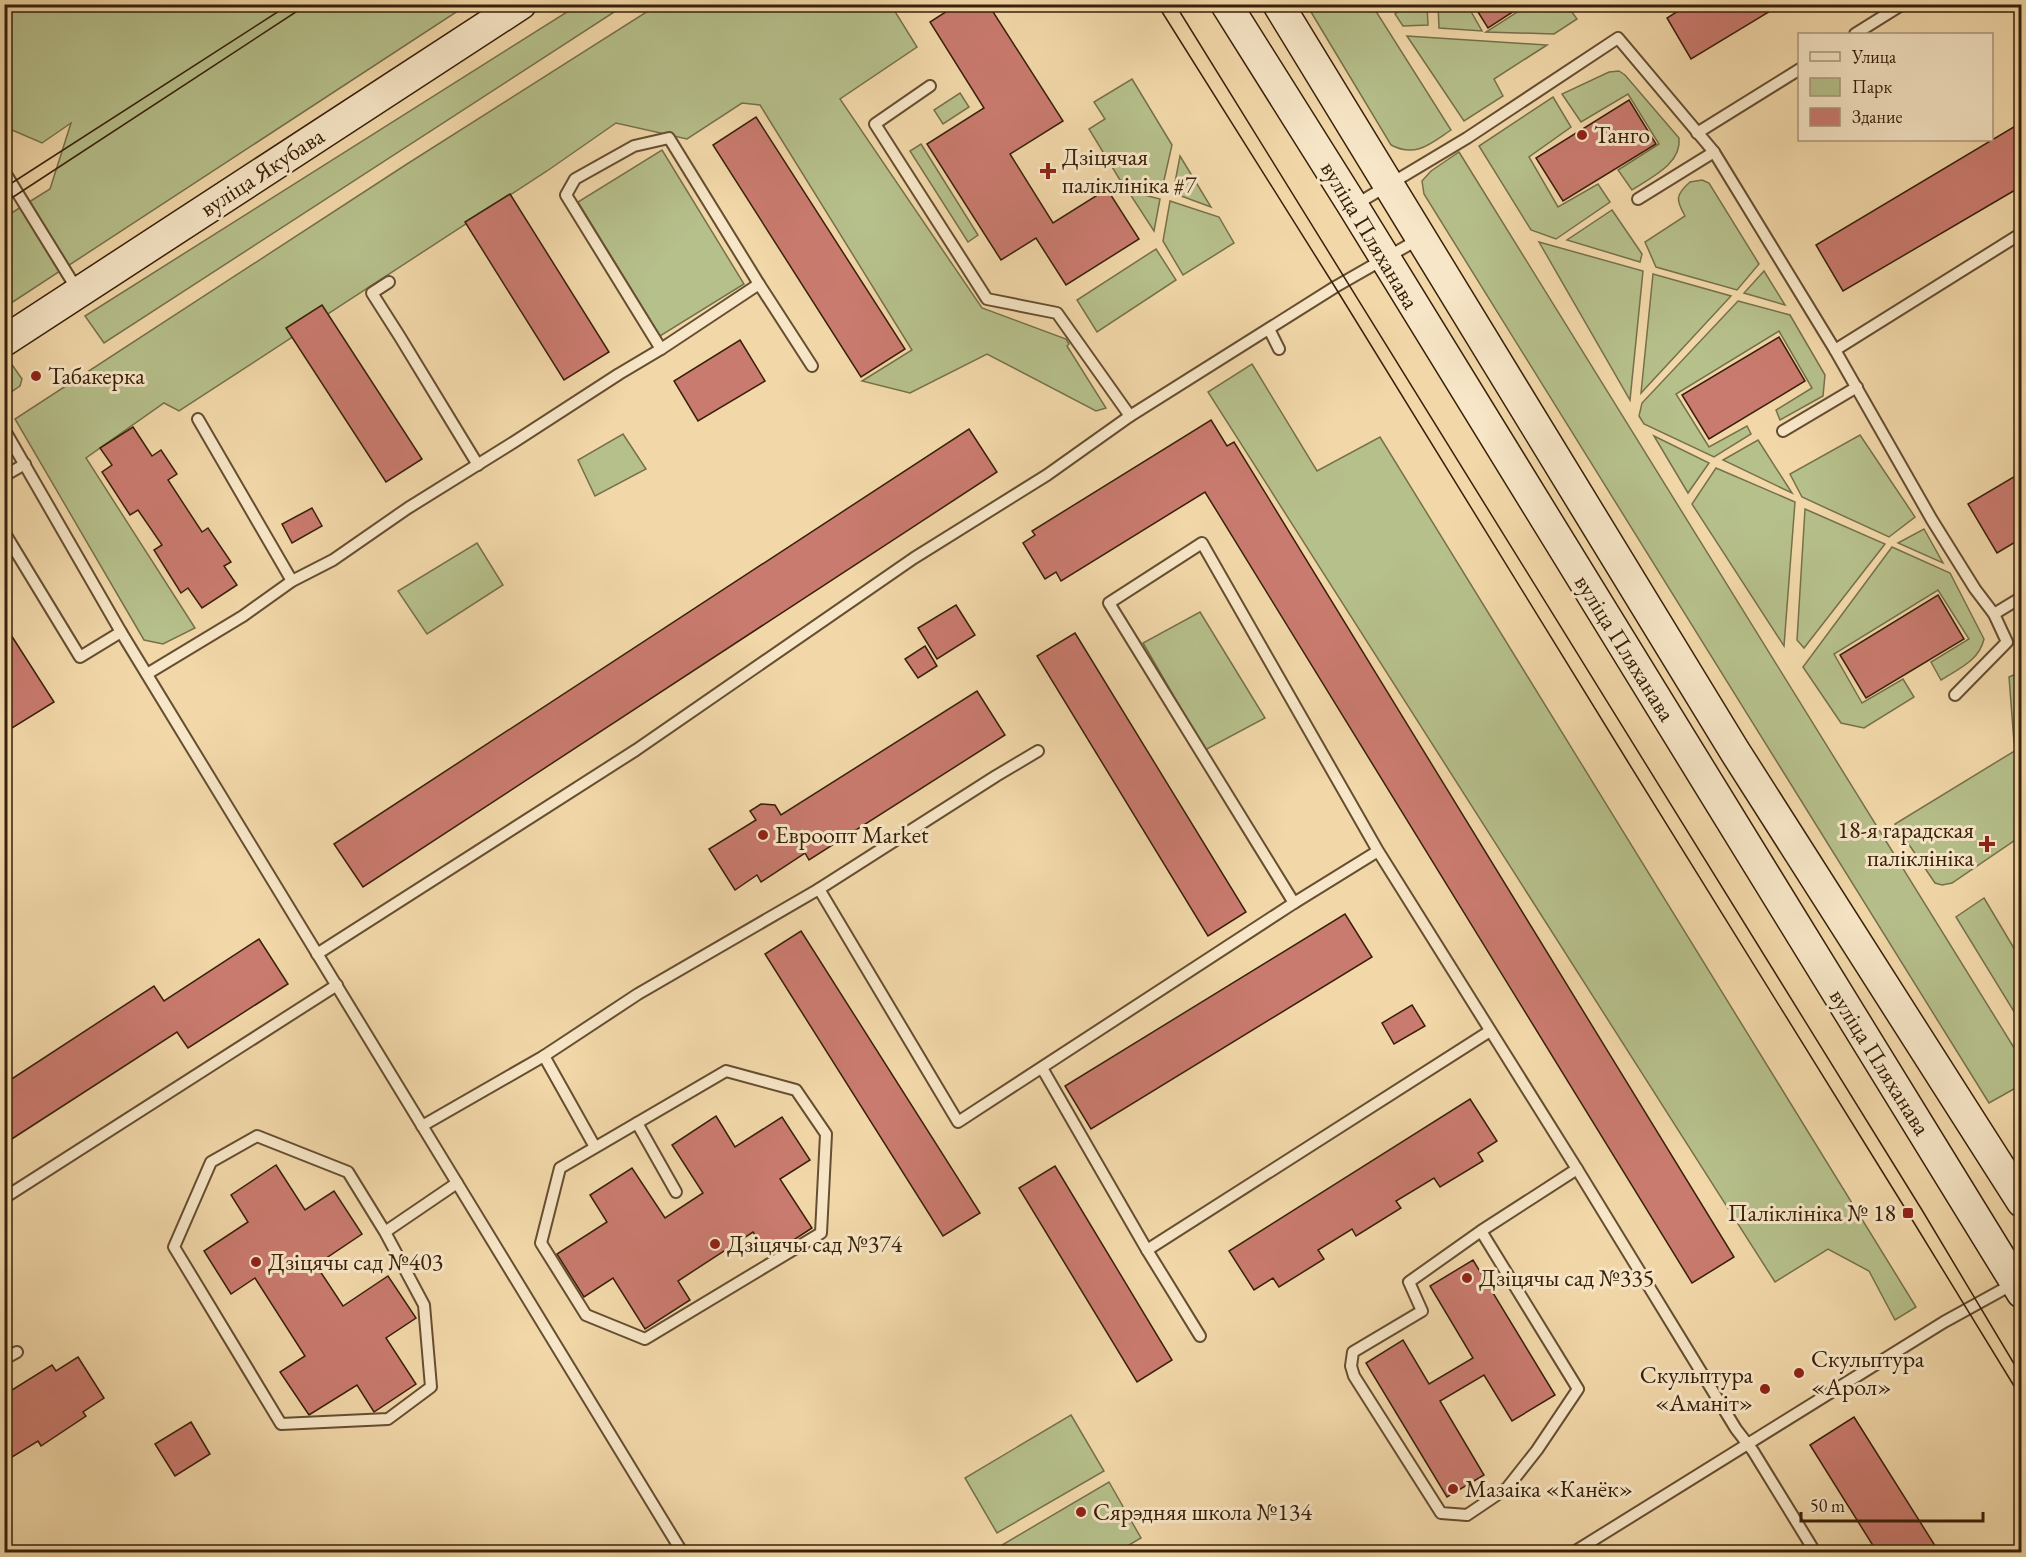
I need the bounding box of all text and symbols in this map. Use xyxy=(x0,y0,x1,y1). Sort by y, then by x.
legend xyxy=(1798,33,1993,141)
text: Улица xyxy=(1851,45,1897,68)
text: Парк xyxy=(1852,75,1892,98)
text: Здание xyxy=(1852,105,1902,128)
place label: Танго xyxy=(1594,119,1650,150)
street label: вуліца Якубава xyxy=(194,120,330,223)
marker: Танго xyxy=(1575,128,1589,142)
place label: Дзіцячая паліклініка #7 xyxy=(1062,141,1197,200)
street label: вуліца Пляханава xyxy=(1314,155,1427,315)
marker: Дзіцячая паліклініка #7 xyxy=(1039,162,1057,180)
place label: Табакерка xyxy=(48,360,145,391)
marker: Табакерка xyxy=(29,369,43,383)
street label: вуліца Пляханава xyxy=(1568,569,1683,727)
place label: 18-я гарадская паліклініка xyxy=(1837,814,1974,873)
place label: Евроопт Market xyxy=(775,819,929,850)
marker: Евроопт Market xyxy=(756,828,770,842)
marker: 18-я гарадская паліклініка xyxy=(1978,835,1996,853)
street label: вуліца Пляханава xyxy=(1823,983,1938,1141)
place label: Паліклініка № 18 xyxy=(1728,1197,1896,1228)
marker: Паліклініка № 18 xyxy=(1901,1206,1915,1220)
place label: Дзіцячы сад №374 xyxy=(727,1228,903,1259)
marker: Дзіцячы сад №374 xyxy=(708,1237,722,1251)
place label: Дзіцячы сад №403 xyxy=(268,1246,443,1277)
marker: Дзіцячы сад №403 xyxy=(249,1255,263,1269)
place label: Дзіцячы сад №335 xyxy=(1479,1262,1654,1293)
marker: Дзіцячы сад №335 xyxy=(1460,1271,1474,1285)
place label: Скульптура «Арол» xyxy=(1811,1343,1925,1402)
place label: Скульптура «Аманіт» xyxy=(1640,1359,1753,1418)
marker: Скульптура «Арол» xyxy=(1792,1366,1806,1380)
marker: Скульптура «Аманіт» xyxy=(1758,1382,1772,1396)
place label: Мазаіка «Канёк» xyxy=(1465,1473,1633,1504)
marker: Мазаіка «Канёк» xyxy=(1446,1482,1460,1496)
scale bar xyxy=(1801,1485,1982,1523)
text: 50 m xyxy=(1810,1494,1845,1517)
place label: Сярэдняя школа №134 xyxy=(1093,1496,1312,1527)
marker: Сярэдняя школа №134 xyxy=(1074,1505,1088,1519)

